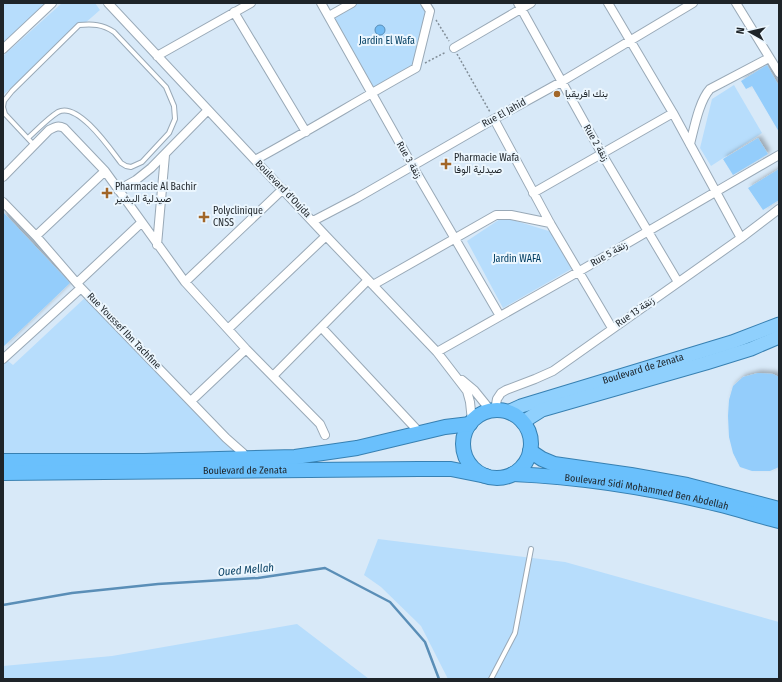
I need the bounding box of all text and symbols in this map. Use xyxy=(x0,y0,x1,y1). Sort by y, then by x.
north arrow xyxy=(730,12,770,52)
text: N xyxy=(734,27,747,35)
park label: Jardin El Wafa xyxy=(359,35,415,47)
place label: بنك افريقيا xyxy=(565,88,608,100)
marker: بنك افريقيا xyxy=(552,89,562,99)
street label: Rue El Jahid xyxy=(480,96,528,130)
street label: Rue 2 زنقة xyxy=(581,122,611,164)
street label: Rue 3 زنقة xyxy=(394,139,424,181)
place label: Pharmacie Wafa صيدلية الوفا xyxy=(454,152,519,176)
street label: Boulevard d'Oujda xyxy=(253,158,314,220)
marker: Pharmacie Wafa صيدلية الوفا xyxy=(441,159,451,169)
place label: Pharmacie Al Bachir صيدلية البشير xyxy=(114,181,197,205)
marker: Pharmacie Al Bachir صيدلية البشير xyxy=(102,188,112,198)
place label: Polyclinique CNSS xyxy=(213,205,263,229)
marker: Polyclinique CNSS xyxy=(198,211,210,223)
street label: Rue 5 زنقة xyxy=(588,239,630,269)
park label: Jardin WAFA xyxy=(493,253,542,265)
street label: Rue Youssef Ibn Tachfine xyxy=(85,290,164,372)
street label: Rue 13 زنقة xyxy=(613,294,657,330)
street label: Boulevard de Zenata xyxy=(601,351,685,387)
street label: Boulevard de Zenata xyxy=(203,464,287,477)
street label: Boulevard Sidi Mohammed Ben Abdellah xyxy=(564,472,730,513)
water label: Oued Mellah xyxy=(217,561,275,579)

